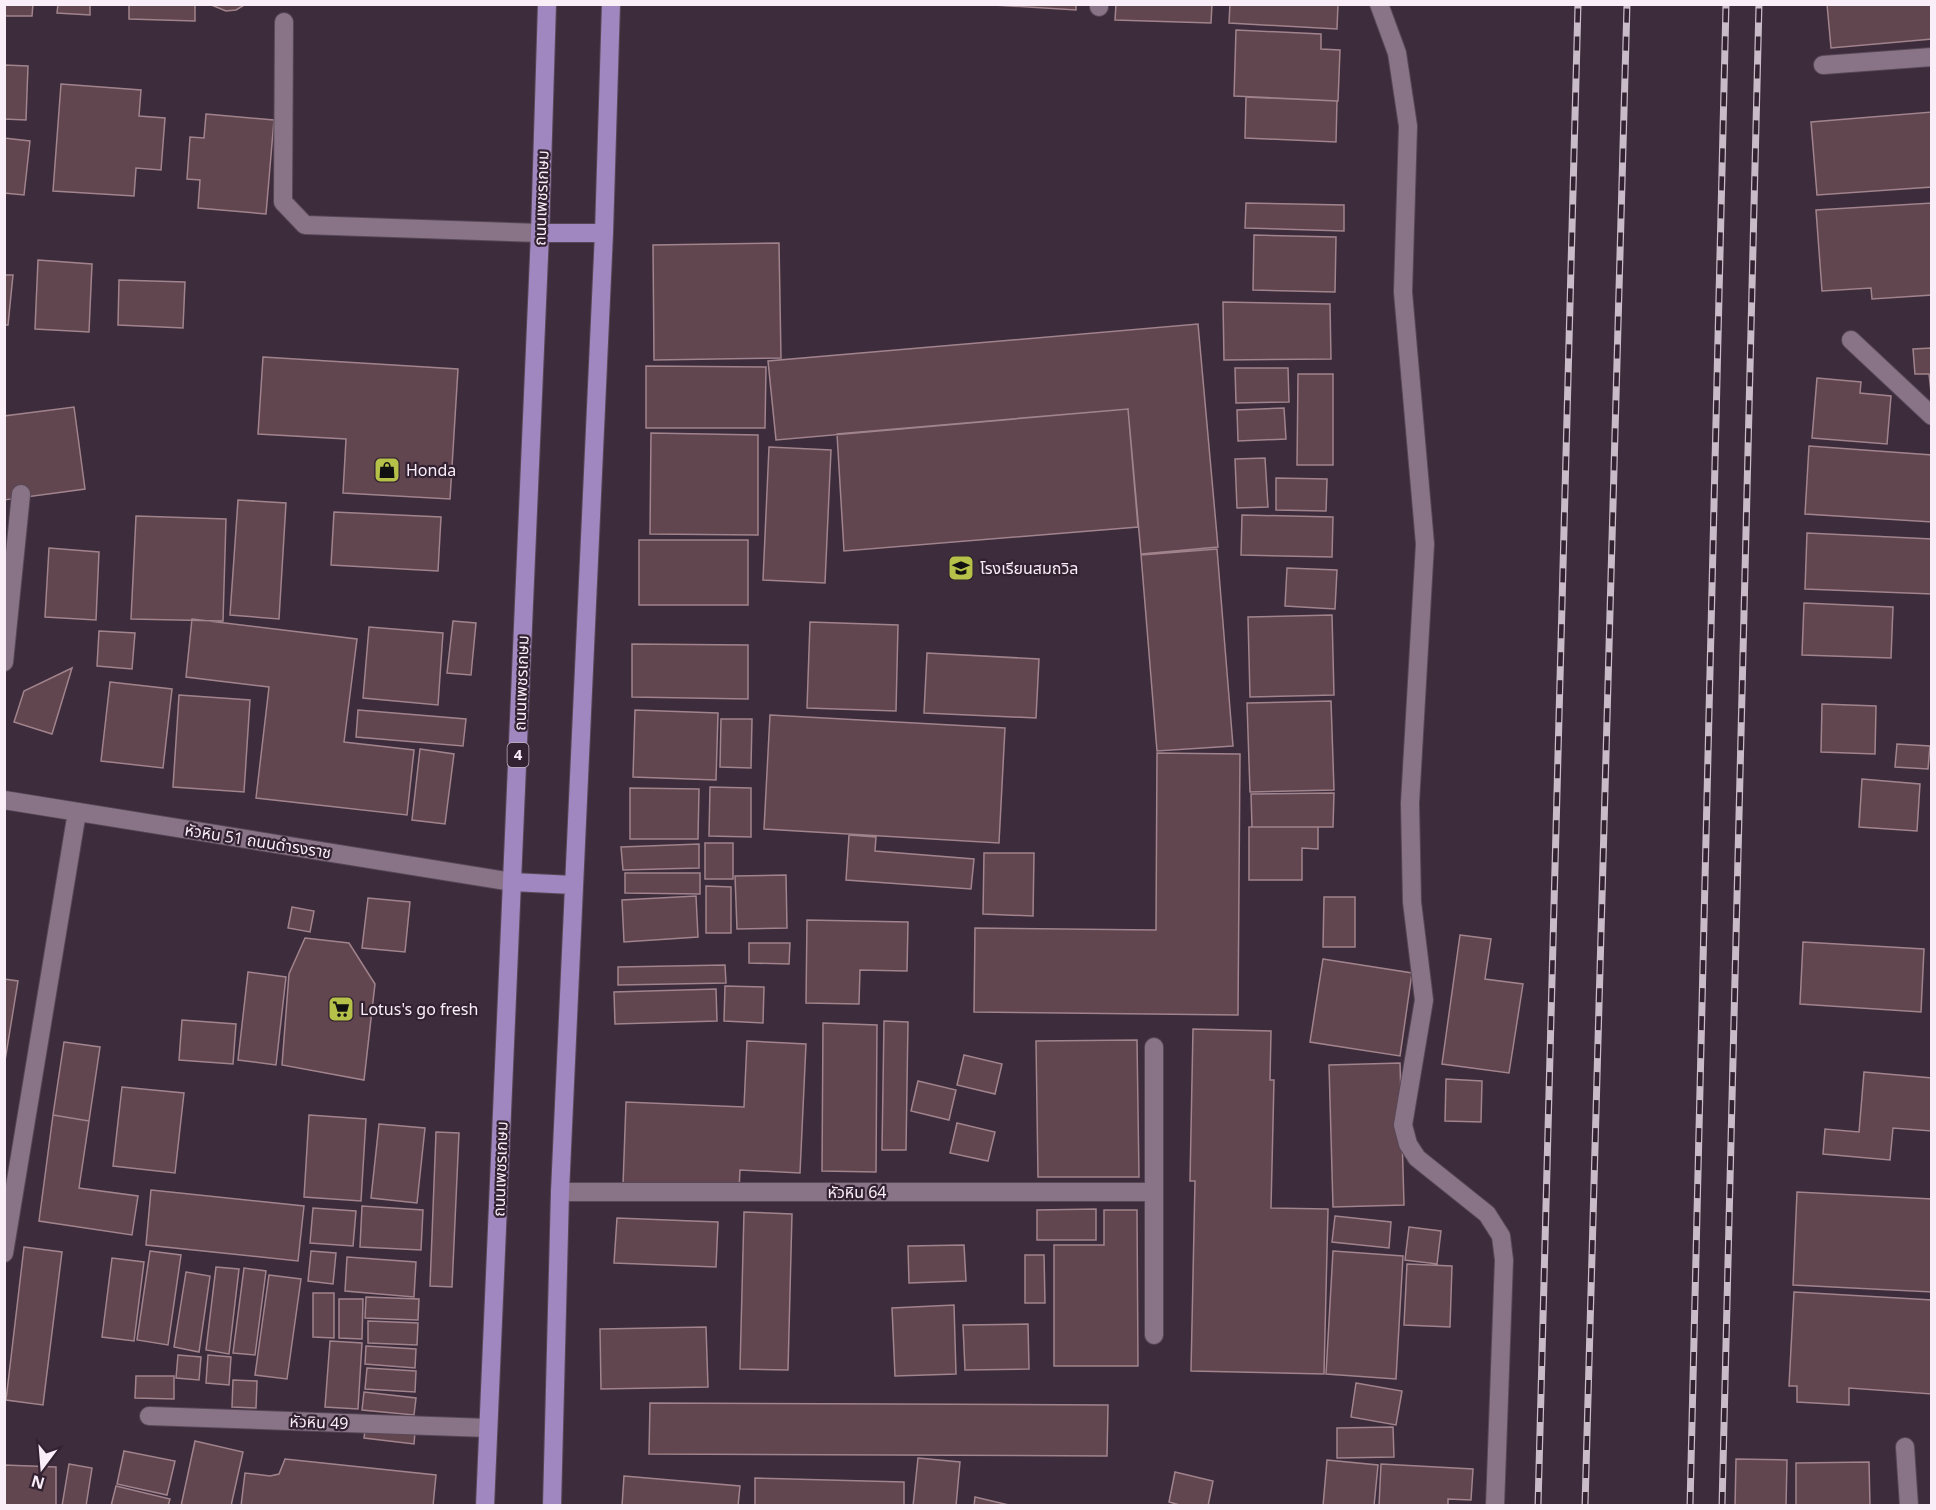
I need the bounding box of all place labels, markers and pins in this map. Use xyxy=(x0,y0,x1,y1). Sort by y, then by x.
shop icon: Honda xyxy=(372,455,402,485)
place label: Honda xyxy=(406,459,456,483)
school or university icon: โรงเรียนสมถวิล xyxy=(946,553,976,583)
place label: โรงเรียนสมถวิล xyxy=(980,557,1078,581)
supermarket icon: Lotus's go fresh xyxy=(326,994,356,1024)
place label: Lotus's go fresh xyxy=(360,998,478,1022)

